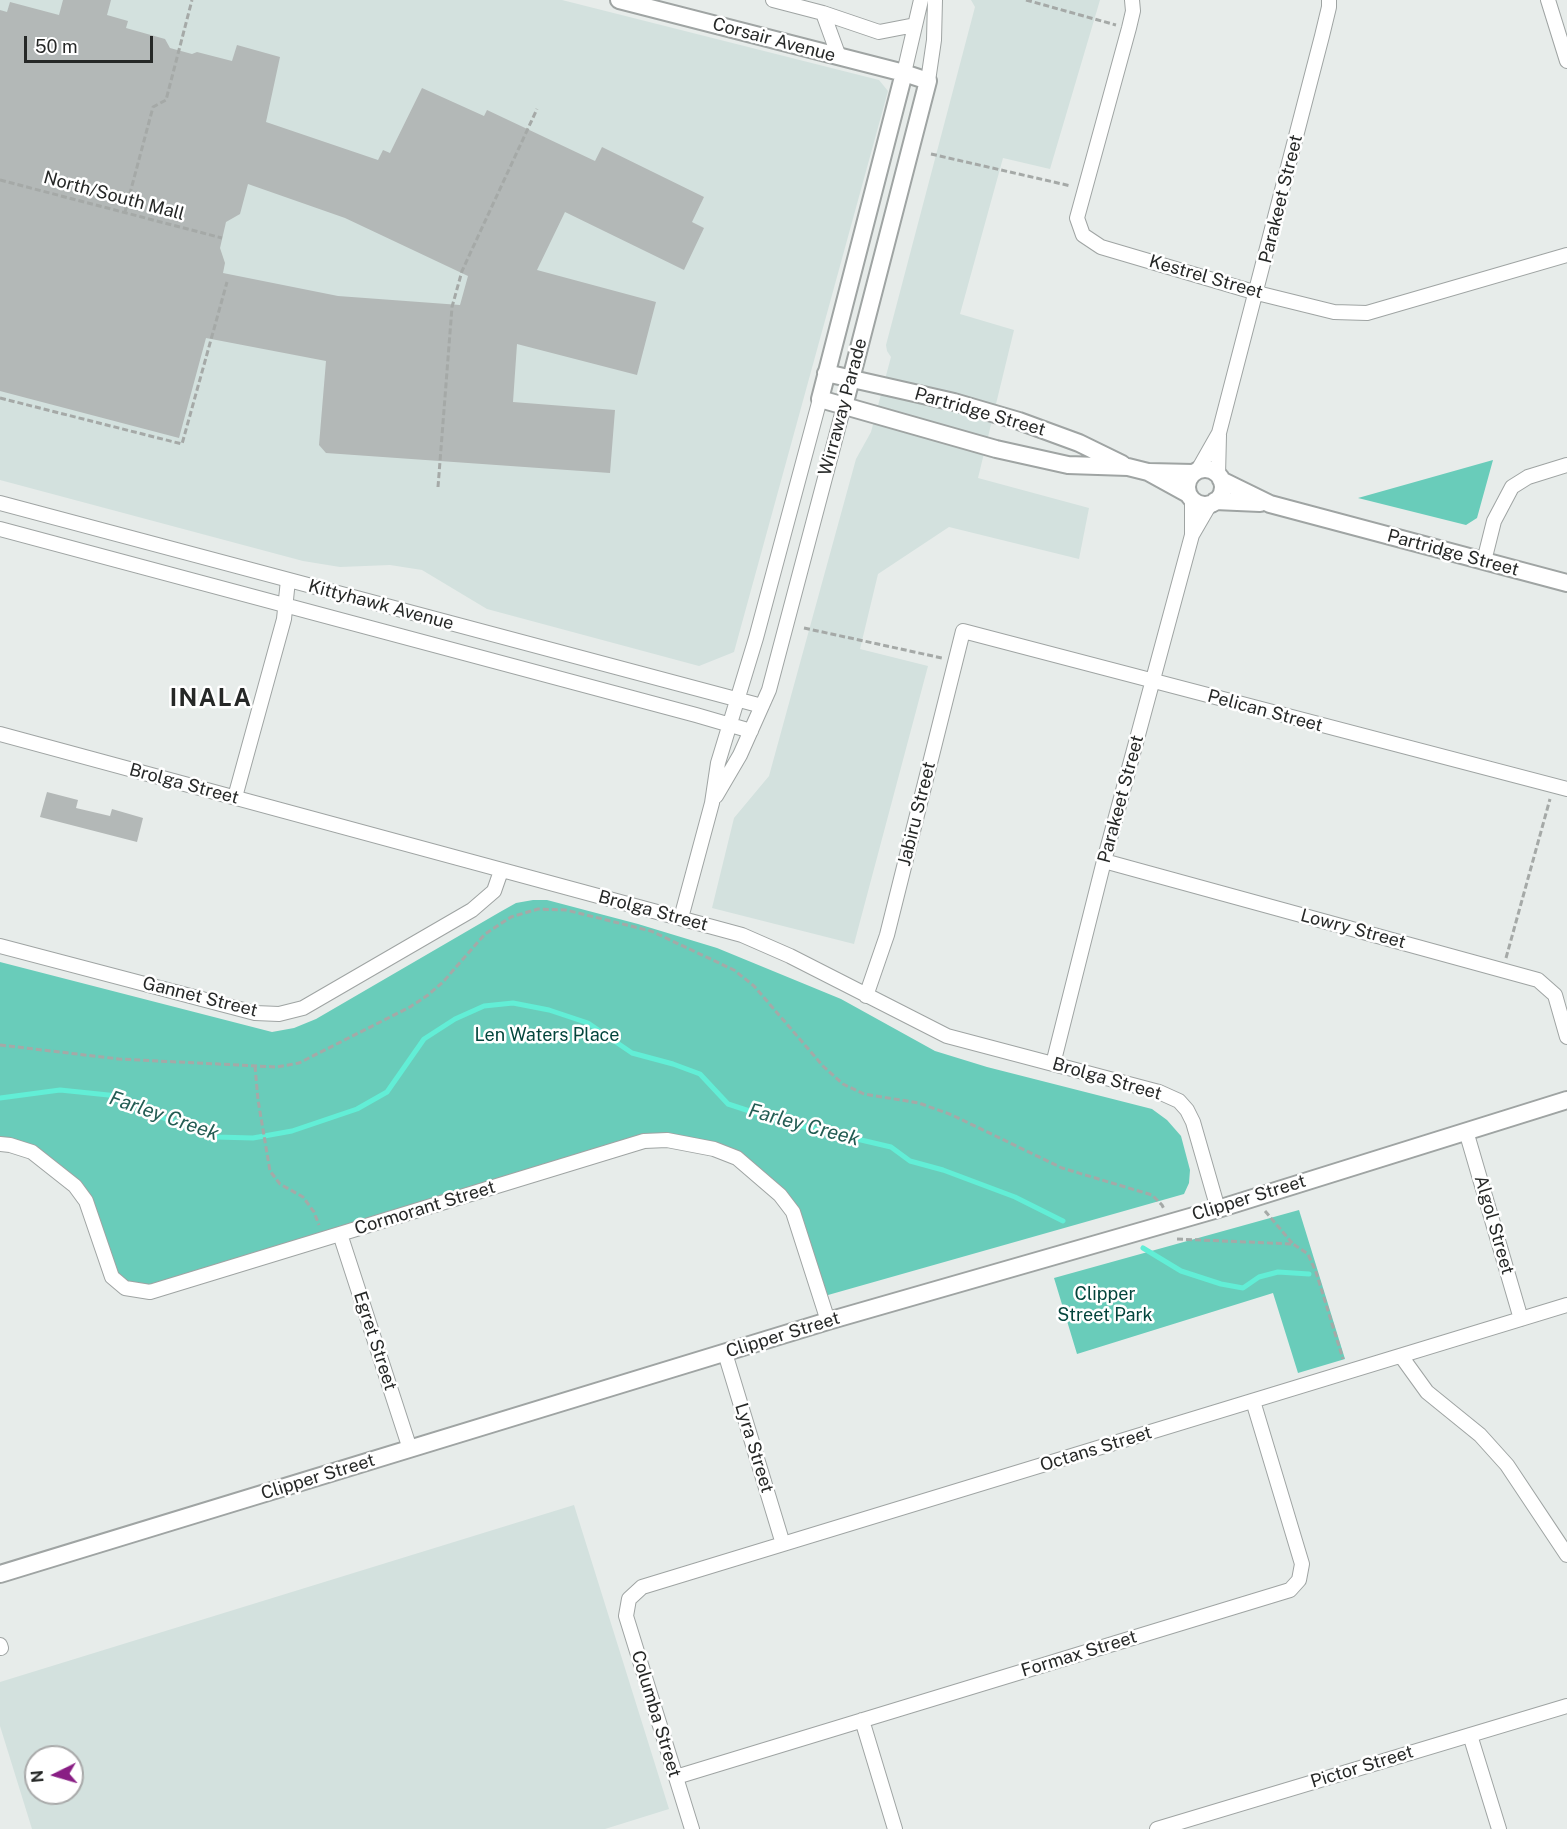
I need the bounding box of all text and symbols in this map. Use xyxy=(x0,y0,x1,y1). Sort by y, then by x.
street label: Corsair Avenue xyxy=(710,13,838,67)
scale bar xyxy=(27,24,156,62)
text: 50 m xyxy=(35,36,78,57)
street label: Parakeet Street xyxy=(1255,133,1307,265)
street label: North/South Mall xyxy=(41,167,187,225)
street label: Kestrel Street xyxy=(1147,250,1265,304)
street label: Wirraway Parade xyxy=(814,336,872,478)
street label: Partridge Street xyxy=(912,383,1048,441)
street label: Partridge Street xyxy=(1385,525,1521,581)
street label: Kittyhawk Avenue xyxy=(306,575,456,635)
district label: INALA xyxy=(170,685,252,713)
street label: Pelican Street xyxy=(1205,685,1325,737)
street label: Parakeet Street xyxy=(1094,733,1148,865)
street label: Brolga Street xyxy=(127,759,241,809)
street label: Jabiru Street xyxy=(894,760,940,868)
street label: Brolga Street xyxy=(596,886,710,936)
street label: Lowry Street xyxy=(1298,905,1408,953)
street label: Gannet Street xyxy=(140,972,260,1022)
park label: Len Waters Place xyxy=(474,1024,620,1046)
street label: Brolga Street xyxy=(1050,1053,1164,1105)
water label: Farley Creek xyxy=(106,1086,222,1146)
water label: Farley Creek xyxy=(746,1099,862,1151)
street label: Clipper Street xyxy=(1189,1170,1309,1226)
street label: Algol Street xyxy=(1470,1173,1518,1277)
street label: Cormorant Street xyxy=(352,1176,498,1240)
park label: Clipper Street Park xyxy=(1057,1283,1153,1326)
street label: Egret Street xyxy=(349,1289,401,1393)
street label: Clipper Street xyxy=(723,1307,843,1363)
street label: Lyra Street xyxy=(730,1400,778,1496)
street label: Octans Street xyxy=(1038,1422,1154,1476)
street label: Clipper Street xyxy=(258,1449,378,1505)
street label: Formax Street xyxy=(1018,1626,1140,1682)
street label: Columba Street xyxy=(626,1648,686,1780)
street label: Pictor Street xyxy=(1308,1741,1416,1793)
north arrow xyxy=(24,1745,84,1805)
text: N xyxy=(28,1769,48,1784)

